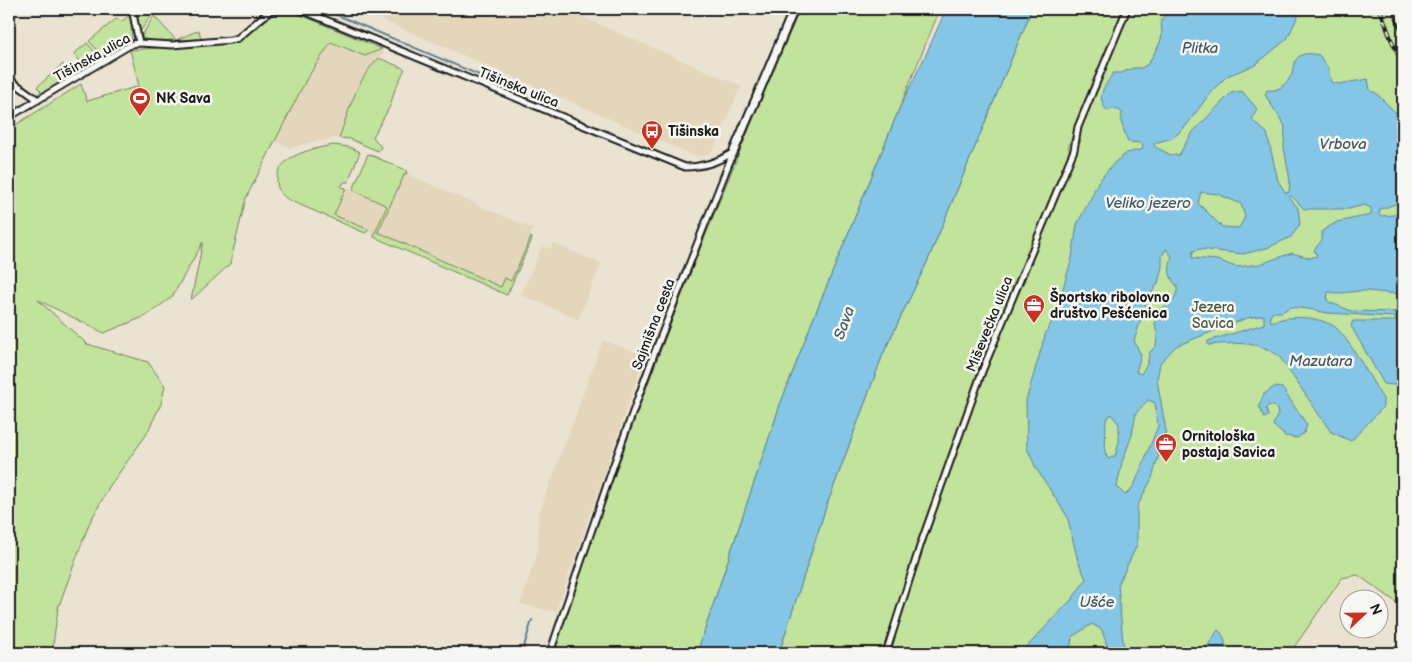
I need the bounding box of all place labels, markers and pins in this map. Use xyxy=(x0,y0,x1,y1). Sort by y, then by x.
sports icon: NK Sava xyxy=(128,86,152,117)
place label: NK Sava xyxy=(156,90,211,107)
bus stop icon: Tišinska xyxy=(640,119,664,150)
place label: Tišinska xyxy=(668,123,719,140)
place label: Športsko ribolovno društvo Pešćenica xyxy=(1050,287,1170,322)
office icon: Športsko ribolovno društvo Pešćenica xyxy=(1022,293,1046,324)
place label: Ornitološka postaja Savica xyxy=(1182,428,1275,461)
office icon: Ornitološka postaja Savica xyxy=(1154,432,1178,463)

